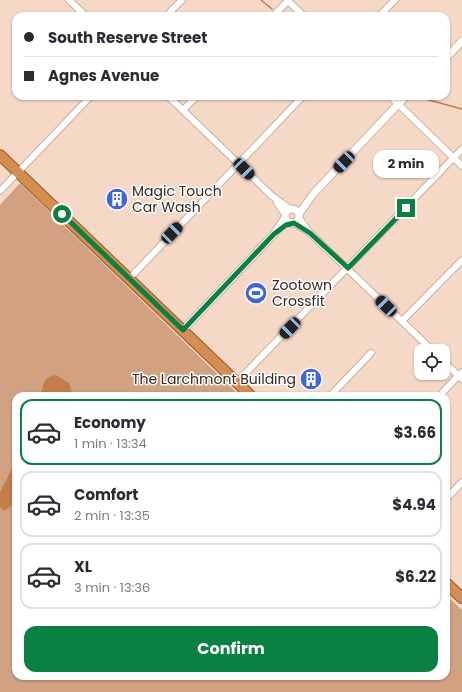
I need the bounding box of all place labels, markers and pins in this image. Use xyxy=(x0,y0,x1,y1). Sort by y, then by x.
place label: Magic Touch Car Wash xyxy=(132,181,222,217)
building icon: Magic Touch Car Wash xyxy=(104,186,130,212)
place label: Zootown Crossfit xyxy=(272,275,332,311)
sports icon: Zootown Crossfit xyxy=(243,280,269,306)
building icon: The Larchmont Building xyxy=(298,366,324,392)
place label: The Larchmont Building xyxy=(132,369,296,389)

